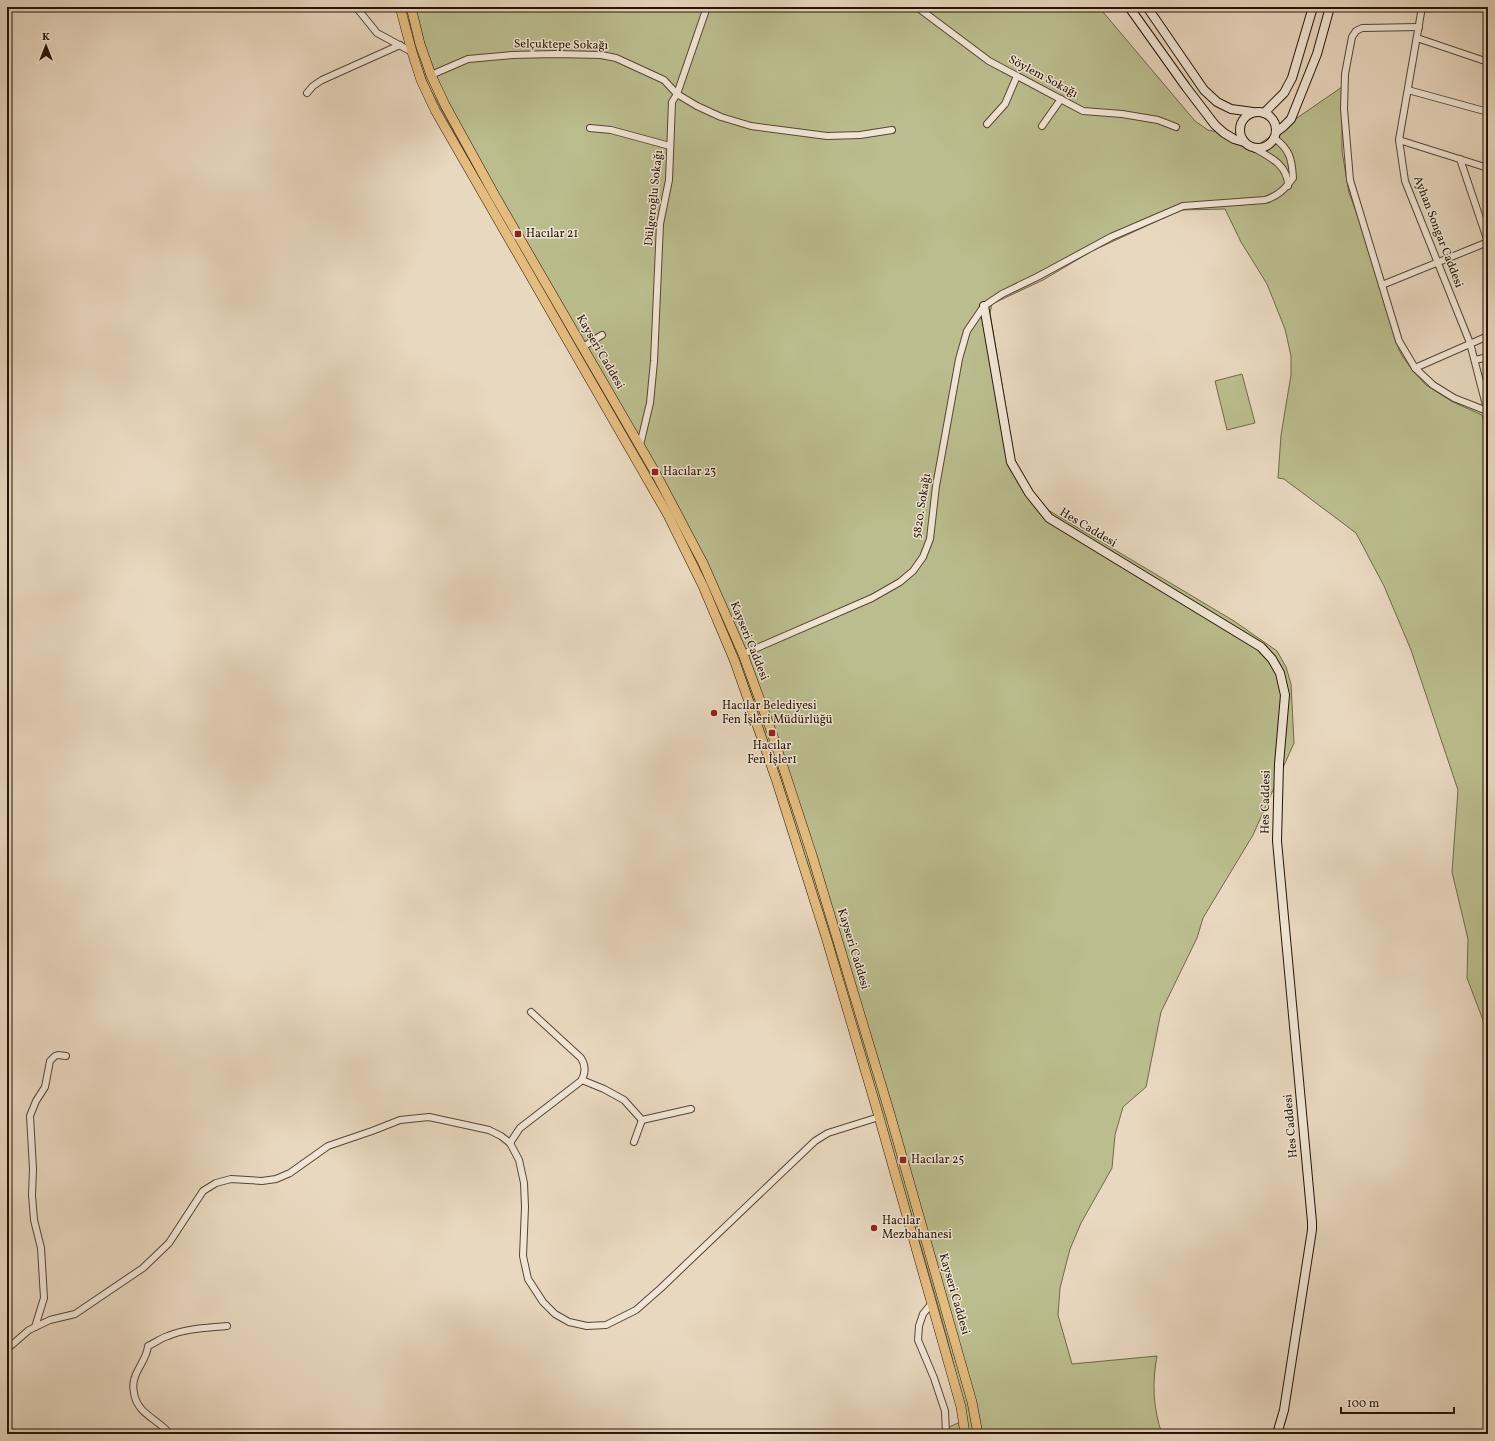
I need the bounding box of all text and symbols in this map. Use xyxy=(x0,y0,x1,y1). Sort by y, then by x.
north arrow xyxy=(26,26,66,66)
text: K xyxy=(42,30,50,45)
street label: Selçuktepe Sokağı xyxy=(514,36,609,54)
street label: Söylem Sokağı xyxy=(1005,52,1081,102)
street label: Dülgeroğlu Sokağı xyxy=(641,149,667,247)
street label: Ayhan Songar Caddesi xyxy=(1409,174,1467,290)
place label: Hacılar 21 xyxy=(526,226,578,242)
marker: Hacılar 21 xyxy=(513,229,523,239)
street label: Kayseri Caddesi xyxy=(572,312,628,393)
place label: Hacılar 23 xyxy=(663,464,716,480)
marker: Hacılar 23 xyxy=(650,467,660,477)
street label: 5820. Sokağı xyxy=(909,472,935,540)
street label: Hes Caddesi xyxy=(1056,505,1120,552)
street label: Kayseri Caddesi xyxy=(726,599,772,683)
place label: Hacılar Belediyesi Fen İşleri Müdürlüğü xyxy=(722,698,833,728)
marker: Hacılar Belediyesi Fen İşleri Müdürlüğü xyxy=(709,708,719,718)
marker: Hacılar Fen İşler1 xyxy=(767,728,777,738)
place label: Hacılar Fen İşler1 xyxy=(747,738,797,768)
street label: Hes Caddesi xyxy=(1257,769,1275,834)
street label: Kayseri Caddesi xyxy=(833,907,873,992)
street label: Hes Caddesi xyxy=(1280,1093,1302,1159)
place label: Hacılar 25 xyxy=(911,1152,964,1168)
marker: Hacılar 25 xyxy=(898,1155,908,1165)
place label: Hacılar Mezbahanesi xyxy=(882,1213,952,1243)
marker: Hacılar Mezbahanesi xyxy=(869,1223,879,1233)
street label: Kayseri Caddesi xyxy=(935,1251,973,1337)
scale bar xyxy=(1341,1389,1454,1415)
text: 100 m xyxy=(1347,1396,1380,1412)

